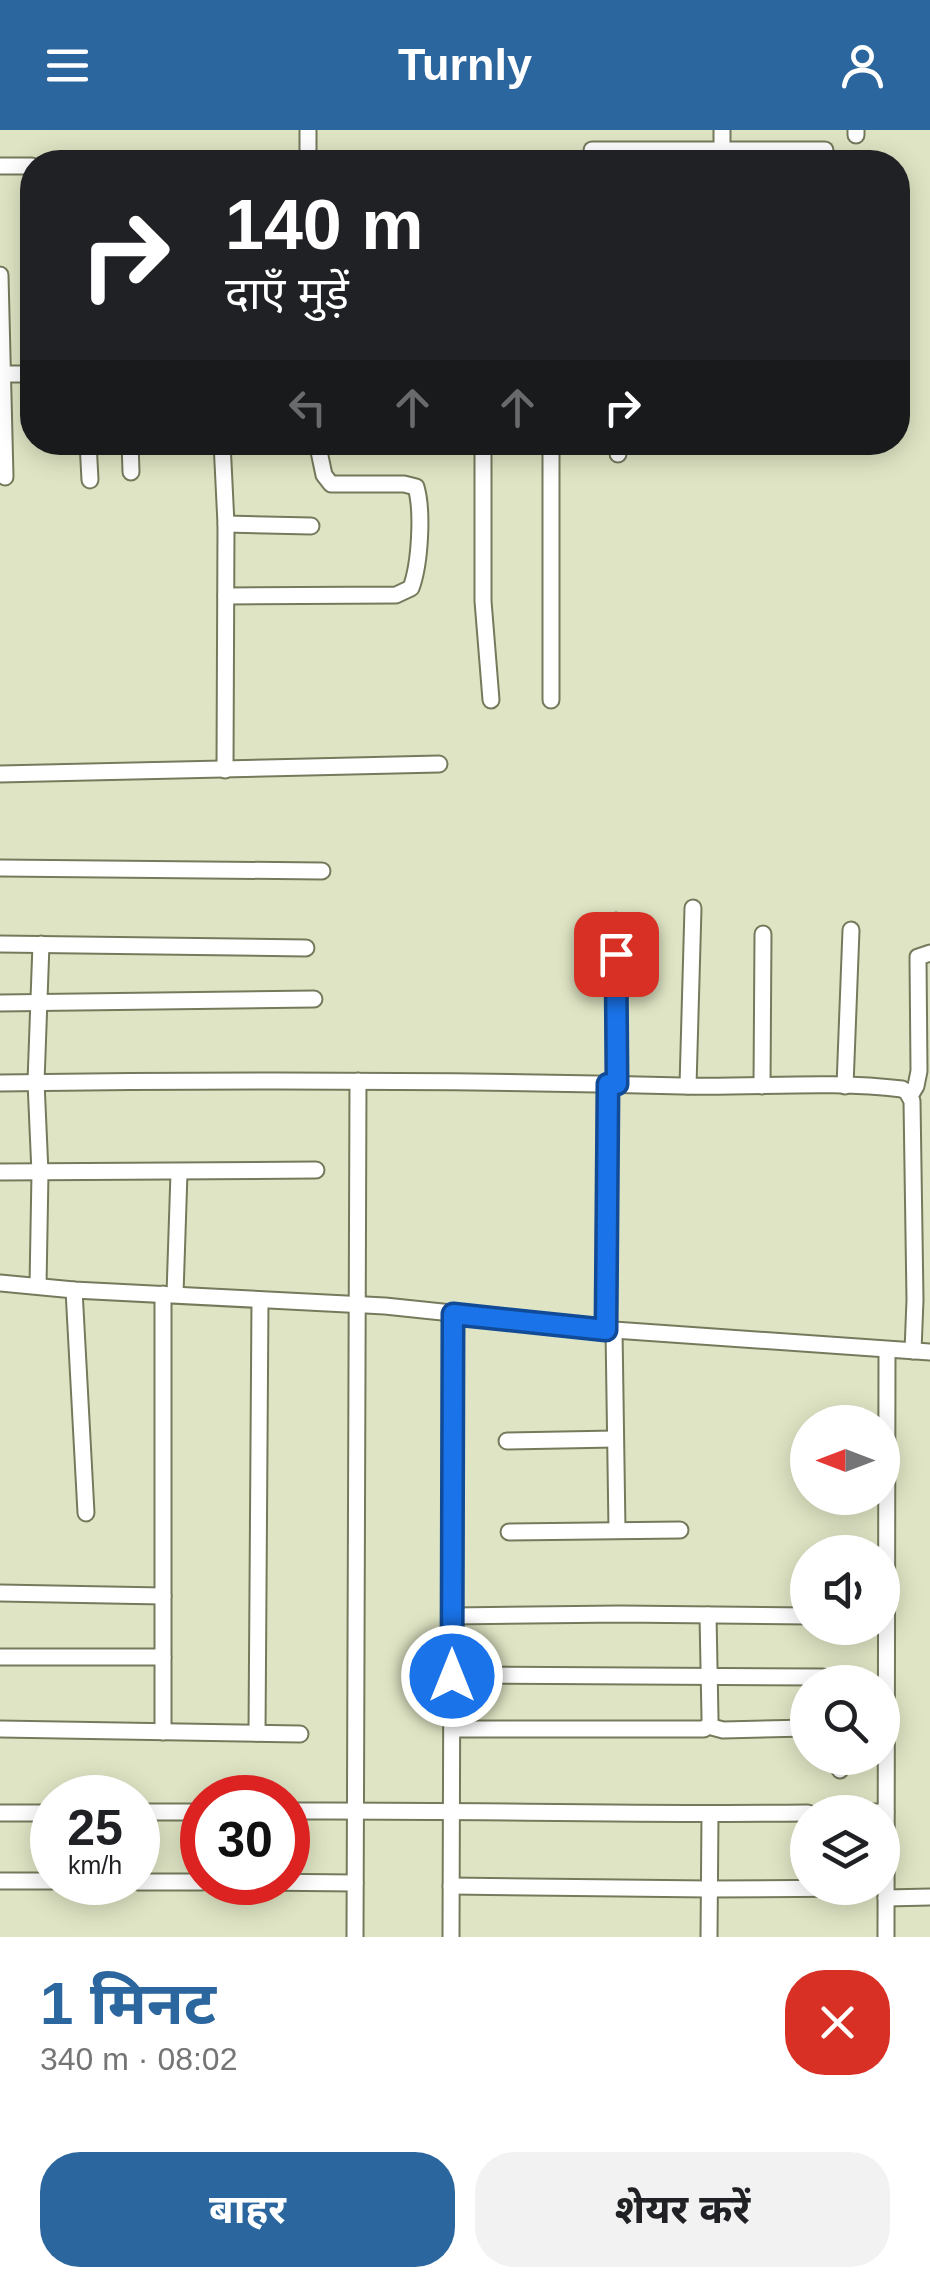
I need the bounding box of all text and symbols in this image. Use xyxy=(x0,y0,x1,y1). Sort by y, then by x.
icon: menu xyxy=(40,38,95,93)
icon: person xyxy=(835,38,890,93)
text: Turnly xyxy=(398,39,532,90)
text: 140 m xyxy=(225,186,423,264)
icon: right xyxy=(60,190,190,320)
text: दाएँ मुड़ें xyxy=(225,268,349,319)
icon: left xyxy=(280,380,335,435)
icon: ahead xyxy=(385,380,440,435)
icon: ahead xyxy=(490,380,545,435)
icon: right xyxy=(595,380,650,435)
pin xyxy=(574,912,659,997)
icon: arrive xyxy=(589,927,644,982)
north arrow xyxy=(790,1405,900,1515)
map controls xyxy=(790,1405,900,1905)
button: sound xyxy=(790,1535,900,1645)
position arrow xyxy=(400,1624,504,1728)
button: search xyxy=(790,1665,900,1775)
speed limit sign: 30 xyxy=(180,1775,310,1905)
button: layers xyxy=(790,1795,900,1905)
text: 25 xyxy=(67,1800,123,1856)
text: km/h xyxy=(68,1851,122,1879)
text: 1 मिनट xyxy=(40,1970,216,2037)
button: close xyxy=(785,1970,890,2075)
text: 340 m · 08:02 xyxy=(40,2041,237,2077)
button: बाहर xyxy=(40,2152,455,2267)
button: शेयर करें xyxy=(475,2152,890,2267)

